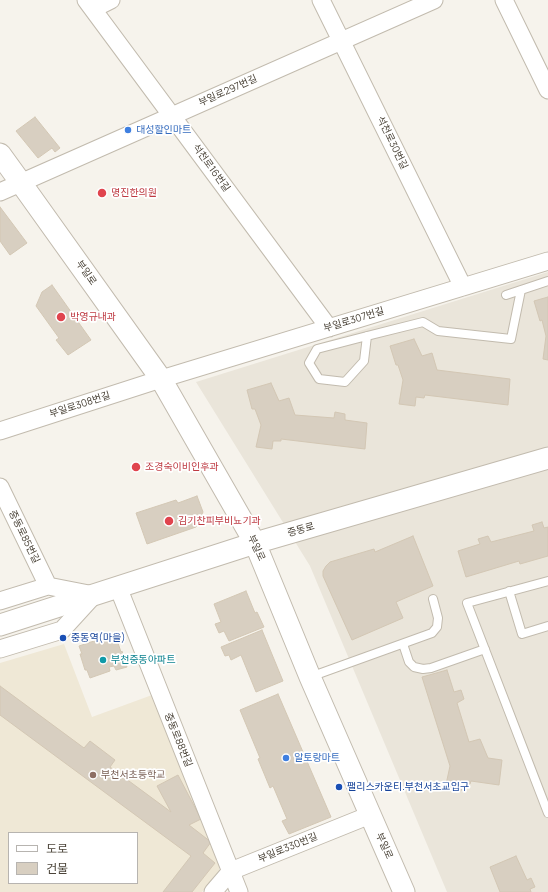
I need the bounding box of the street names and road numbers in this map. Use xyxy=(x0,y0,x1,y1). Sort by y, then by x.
street label: 부일로297번길 xyxy=(197,73,259,109)
street label: 석천로30번길 xyxy=(374,114,410,172)
street label: 석천로16번길 xyxy=(190,142,232,194)
street label: 부일로 xyxy=(73,258,99,288)
street label: 부일로307번길 xyxy=(322,305,386,335)
street label: 부일로308번길 xyxy=(48,389,112,421)
street label: 중동로85번길 xyxy=(6,508,42,566)
street label: 중동로 xyxy=(286,520,316,540)
street label: 부일로 xyxy=(245,533,267,563)
street label: 중동로88번길 xyxy=(162,711,194,769)
street label: 부일로330번길 xyxy=(256,831,320,865)
street label: 부일로 xyxy=(373,831,395,861)

